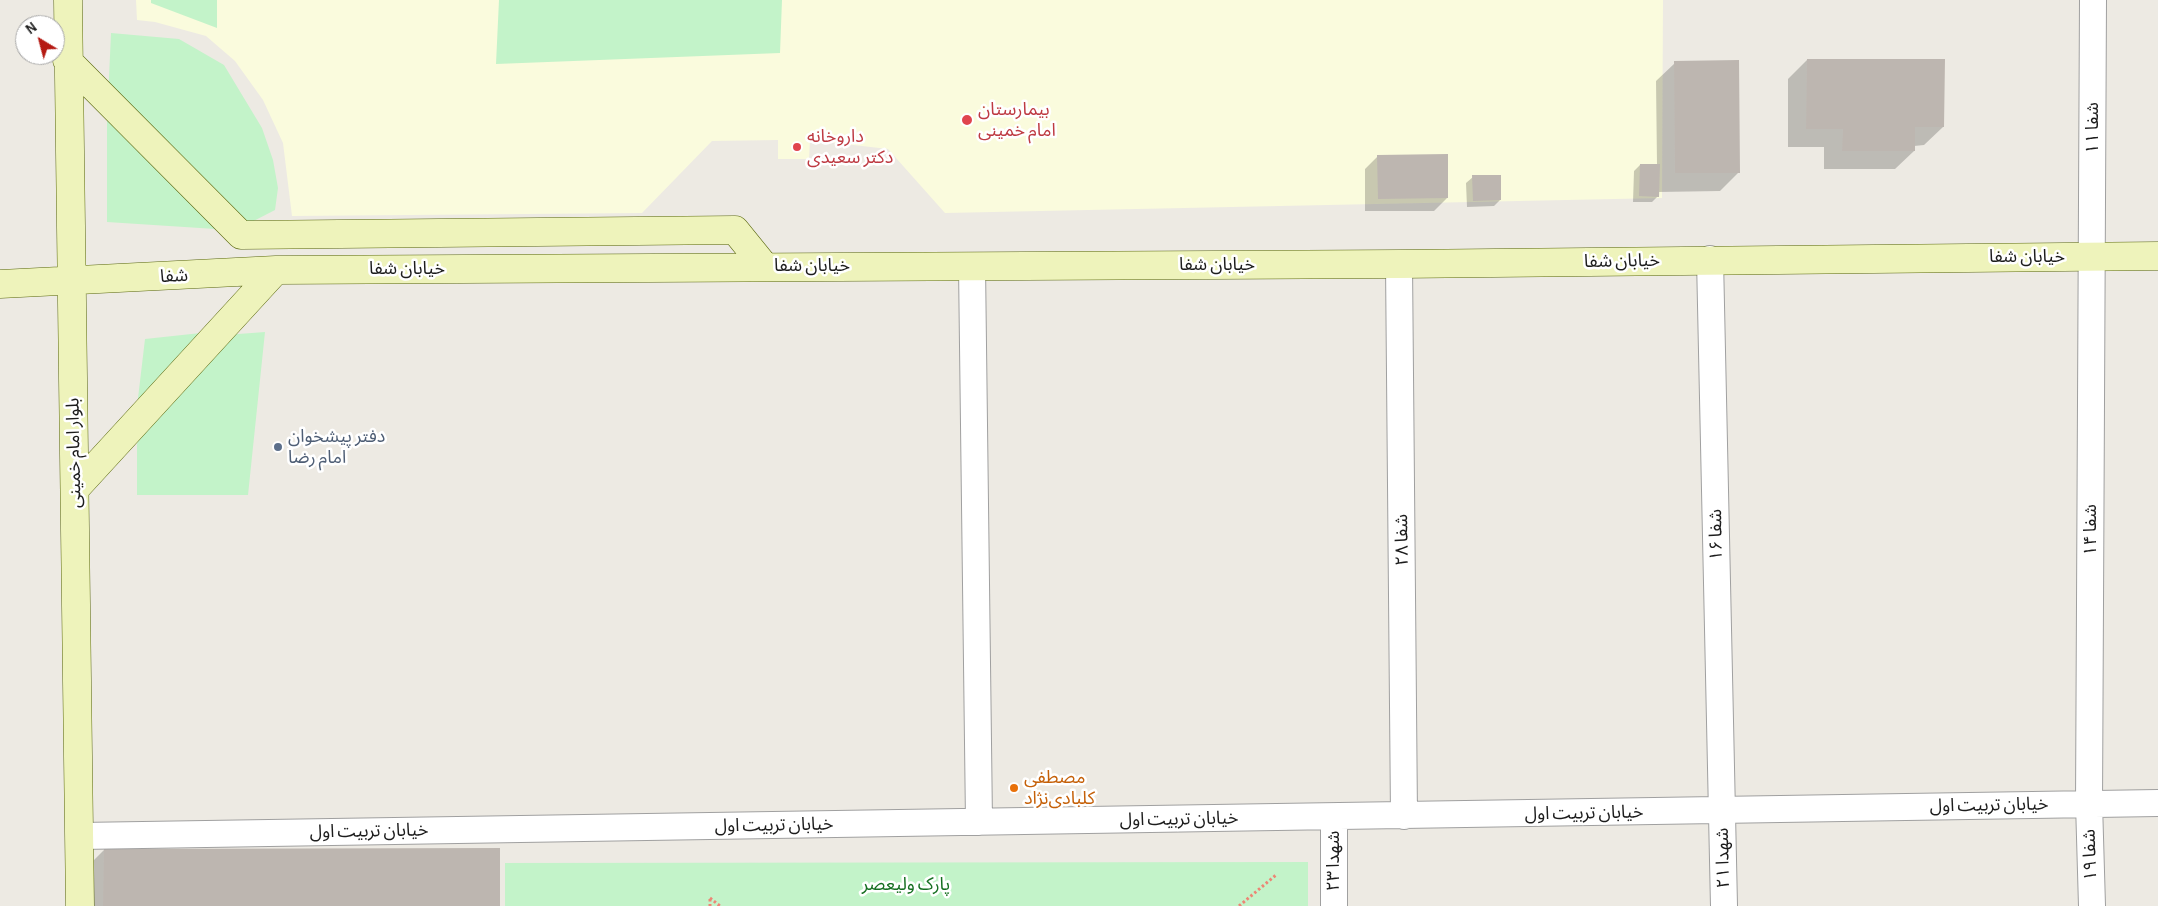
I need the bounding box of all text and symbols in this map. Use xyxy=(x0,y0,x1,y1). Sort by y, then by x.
north arrow xyxy=(15,15,65,65)
text: N xyxy=(23,20,40,37)
place label: بیمارستان امام خمینی xyxy=(978,99,1056,142)
street label: شفا ۱۱ xyxy=(2082,102,2104,154)
marker: بیمارستان امام خمینی xyxy=(960,113,974,127)
place label: داروخانه دکتر سعیدی xyxy=(807,126,893,168)
marker: داروخانه دکتر سعیدی xyxy=(791,141,803,153)
street label: خیابان شفا xyxy=(1989,246,2065,268)
street label: خیابان شفا xyxy=(1584,250,1660,272)
street label: خیابان شفا xyxy=(1179,254,1255,276)
street label: خیابان شفا xyxy=(774,255,850,277)
street label: خیابان شفا xyxy=(369,258,445,280)
street label: شفا xyxy=(159,264,189,288)
street label: بلوار امام خمینی xyxy=(62,398,86,508)
place label: دفتر پیشخوان امام رضا xyxy=(288,426,385,468)
marker: دفتر پیشخوان امام رضا xyxy=(272,441,284,453)
street label: شفا ۱۴ xyxy=(2080,504,2102,556)
street label: شفا ۱۶ xyxy=(1705,509,1727,561)
street label: شفا ۲۸ xyxy=(1391,514,1413,566)
place label: مصطفی کلبادی‌نژاد xyxy=(1024,767,1095,810)
marker: مصطفی کلبادی‌نژاد xyxy=(1008,782,1020,794)
street label: خیابان تربیت اول xyxy=(1929,793,2049,817)
street label: خیابان تربیت اول xyxy=(1524,801,1644,825)
street label: خیابان تربیت اول xyxy=(1119,807,1239,831)
street label: خیابان تربیت اول xyxy=(714,813,834,837)
street label: خیابان تربیت اول xyxy=(309,819,429,843)
street label: شهدا ۲۱ xyxy=(1712,827,1734,889)
street label: شفا ۱۹ xyxy=(2078,829,2102,881)
street label: شهدا ۲۳ xyxy=(1323,831,1345,891)
park label: پارک ولیعصر xyxy=(862,874,950,896)

